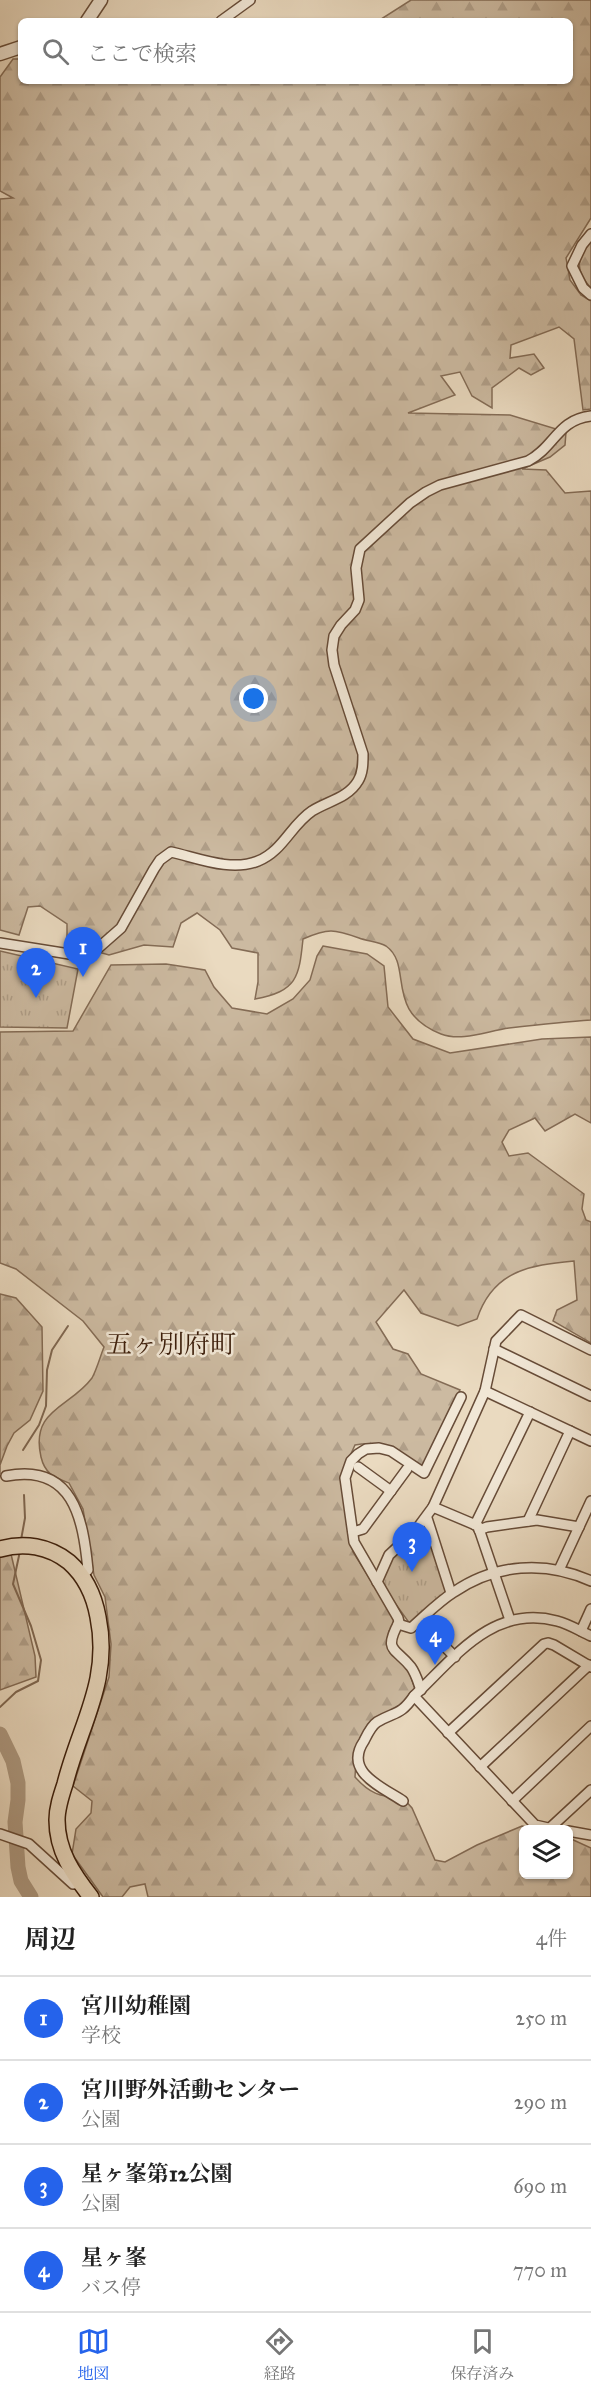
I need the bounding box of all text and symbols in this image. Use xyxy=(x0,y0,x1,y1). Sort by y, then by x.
search box xyxy=(18,18,573,84)
icon: search xyxy=(39,35,72,68)
text: ここで検索 xyxy=(87,40,197,67)
your location xyxy=(239,684,268,713)
pin: 1 xyxy=(64,928,103,977)
pin: 2 xyxy=(16,948,56,998)
district label: 五ヶ別府町 xyxy=(106,1328,236,1360)
pin: 3 xyxy=(392,1522,432,1572)
pin: 4 xyxy=(416,1616,454,1665)
map controls xyxy=(519,1825,573,1879)
button: layers xyxy=(519,1825,573,1879)
text: 周辺 xyxy=(24,1923,76,1955)
text: 4件 xyxy=(536,1926,567,1950)
text: 宮川幼稚園 xyxy=(81,1992,191,2019)
text: 1 xyxy=(40,2006,47,2030)
text: 250 m xyxy=(515,2006,567,2030)
text: 学校 xyxy=(81,2023,121,2047)
text: 宮川野外活動センター xyxy=(81,2076,300,2103)
text: 2 xyxy=(39,2090,48,2114)
text: 290 m xyxy=(514,2090,567,2114)
text: 公園 xyxy=(81,2107,121,2131)
text: 星ヶ峯第12公園 xyxy=(81,2160,233,2187)
text: 3 xyxy=(40,2174,48,2198)
text: 690 m xyxy=(513,2174,567,2198)
text: 公園 xyxy=(81,2191,121,2215)
text: 星ヶ峯 xyxy=(81,2244,147,2271)
text: 4 xyxy=(38,2258,49,2282)
text: 770 m xyxy=(513,2258,567,2282)
text: バス停 xyxy=(81,2275,141,2299)
tab: 地図 xyxy=(77,2325,110,2384)
tab: 経路 xyxy=(263,2325,296,2384)
tab: 保存済み xyxy=(450,2325,514,2384)

